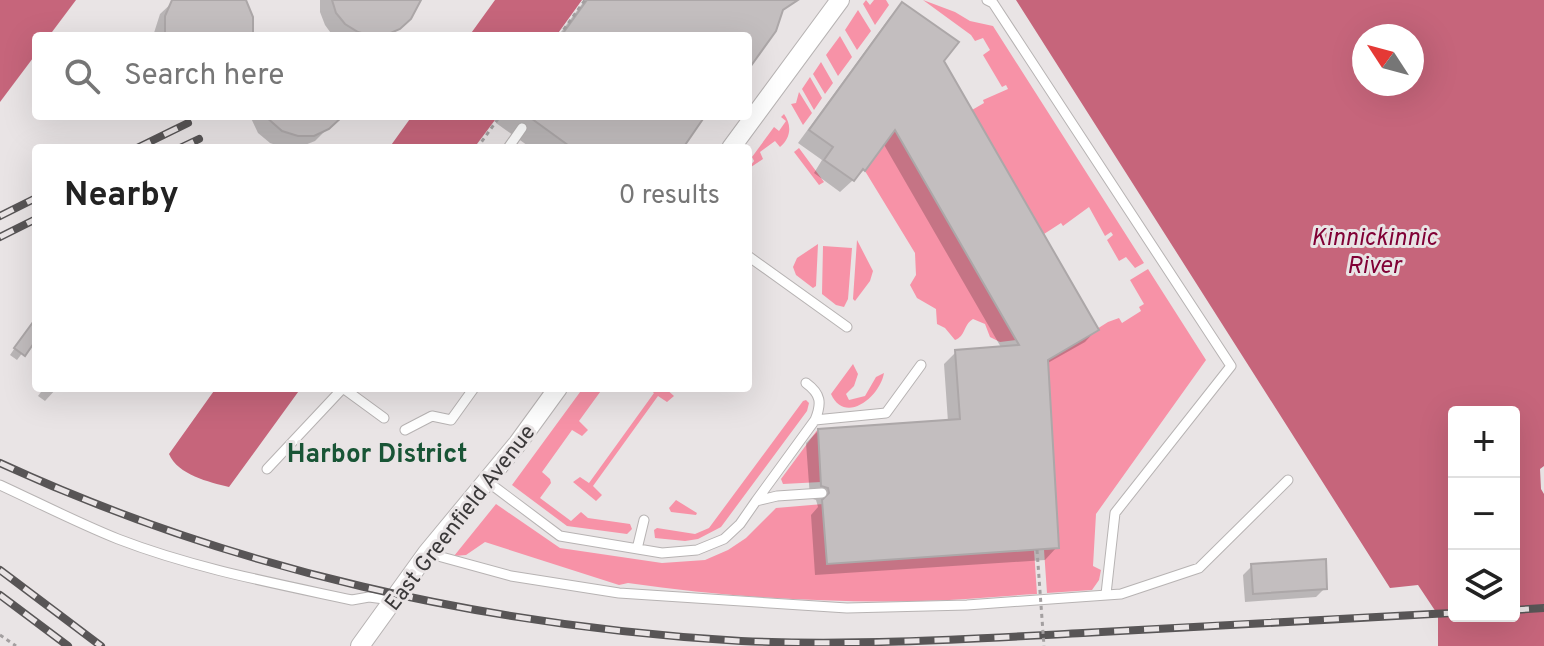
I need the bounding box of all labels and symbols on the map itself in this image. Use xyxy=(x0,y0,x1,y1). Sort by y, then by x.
north arrow xyxy=(1352,24,1424,96)
water label: Kinnickinnic River xyxy=(1311,224,1438,282)
street label: East Greenfield Avenue xyxy=(380,420,542,617)
district label: Harbor District xyxy=(287,439,467,472)

